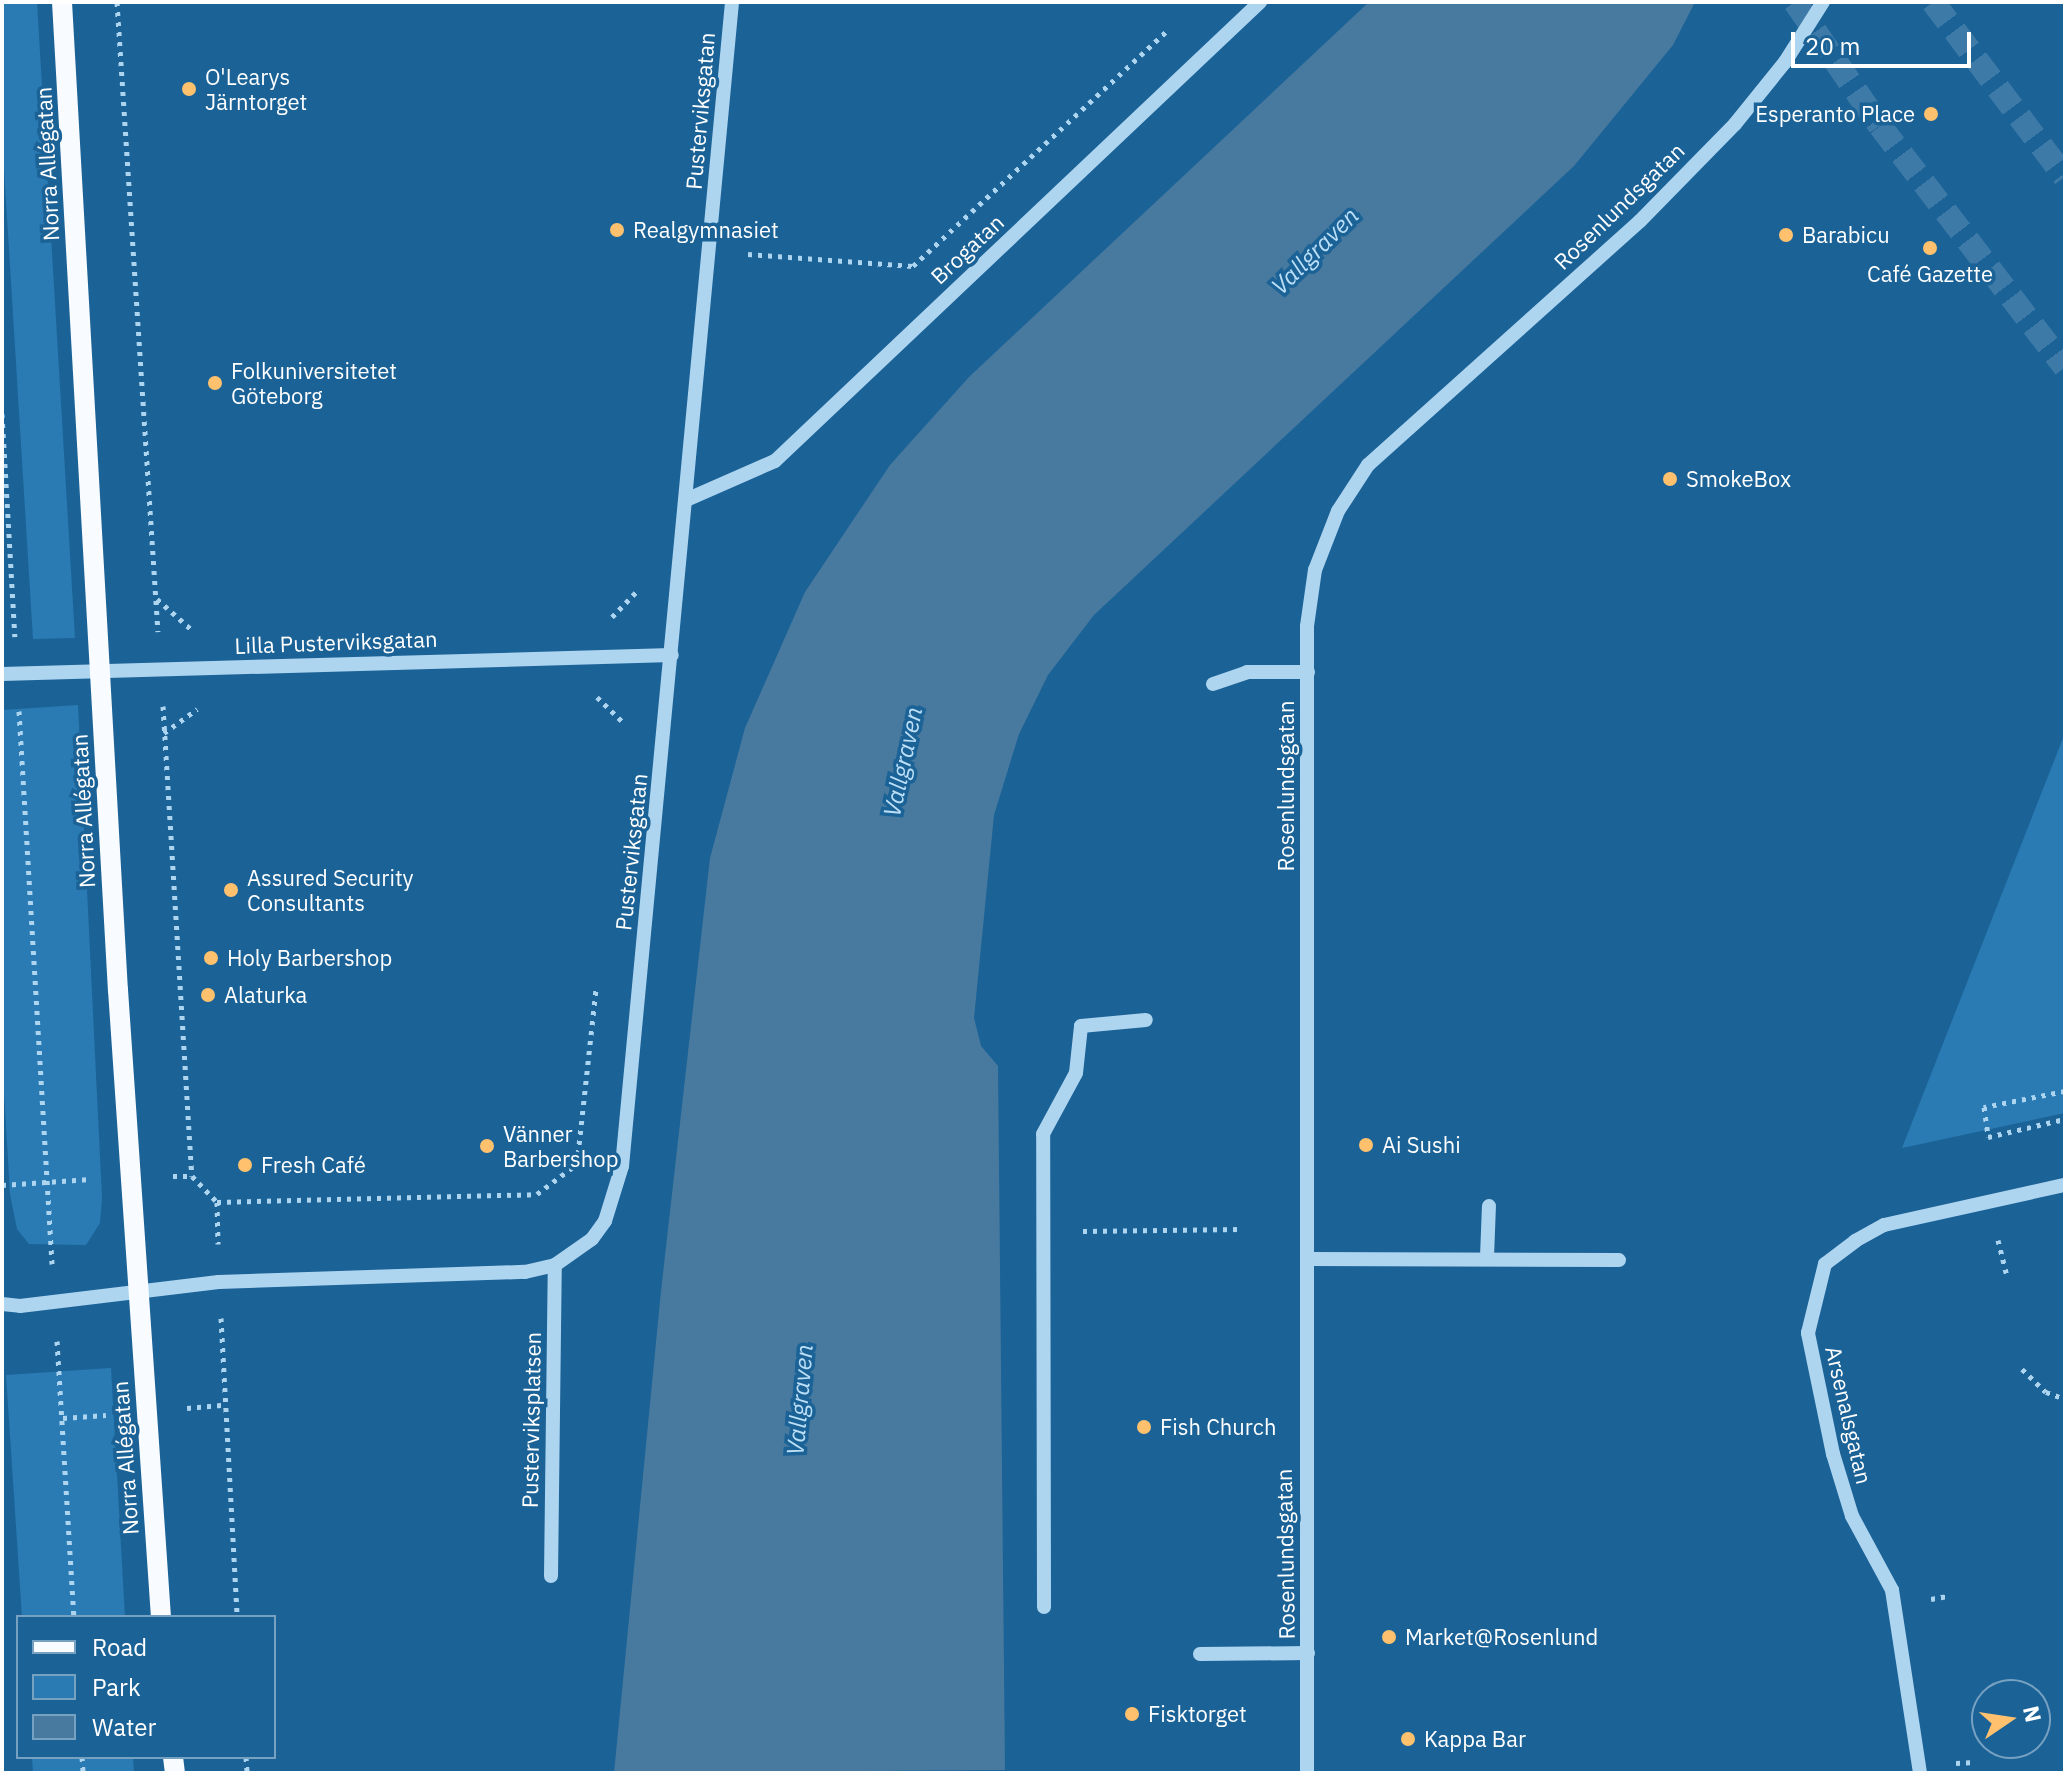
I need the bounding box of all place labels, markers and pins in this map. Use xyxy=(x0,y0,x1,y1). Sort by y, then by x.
place label: O'Learys Järntorget xyxy=(205,63,307,114)
marker: O'Learys Järntorget xyxy=(180,80,198,98)
place label: Esperanto Place xyxy=(1755,101,1915,127)
marker: Esperanto Place xyxy=(1922,105,1940,123)
place label: Realgymnasiet xyxy=(633,217,779,243)
marker: Realgymnasiet xyxy=(608,221,626,239)
place label: Barabicu xyxy=(1802,222,1890,248)
marker: Barabicu xyxy=(1777,226,1795,244)
marker: Café Gazette xyxy=(1921,239,1939,257)
place label: Café Gazette xyxy=(1867,261,1993,287)
place label: Folkuniversitetet Göteborg xyxy=(231,357,397,408)
marker: Folkuniversitetet Göteborg xyxy=(206,374,224,392)
place label: SmokeBox xyxy=(1686,466,1791,492)
marker: SmokeBox xyxy=(1661,470,1679,488)
place label: Assured Security Consultants xyxy=(247,864,414,916)
marker: Assured Security Consultants xyxy=(222,881,240,899)
place label: Holy Barbershop xyxy=(227,945,392,971)
marker: Holy Barbershop xyxy=(202,949,220,967)
place label: Alaturka xyxy=(224,982,307,1008)
marker: Alaturka xyxy=(199,986,217,1004)
place label: Vänner Barbershop xyxy=(503,1120,618,1172)
place label: Ai Sushi xyxy=(1382,1132,1461,1158)
marker: Ai Sushi xyxy=(1357,1136,1375,1154)
marker: Vänner Barbershop xyxy=(478,1137,496,1155)
place label: Fresh Café xyxy=(261,1152,366,1178)
marker: Fresh Café xyxy=(236,1156,254,1174)
place label: Fish Church xyxy=(1160,1414,1276,1440)
marker: Fish Church xyxy=(1135,1418,1153,1436)
place label: Market@Rosenlund xyxy=(1405,1624,1598,1650)
marker: Market@Rosenlund xyxy=(1380,1628,1398,1646)
place label: Fisktorget xyxy=(1148,1701,1247,1727)
marker: Fisktorget xyxy=(1123,1705,1141,1723)
place label: Kappa Bar xyxy=(1424,1726,1526,1752)
marker: Kappa Bar xyxy=(1399,1730,1417,1748)

